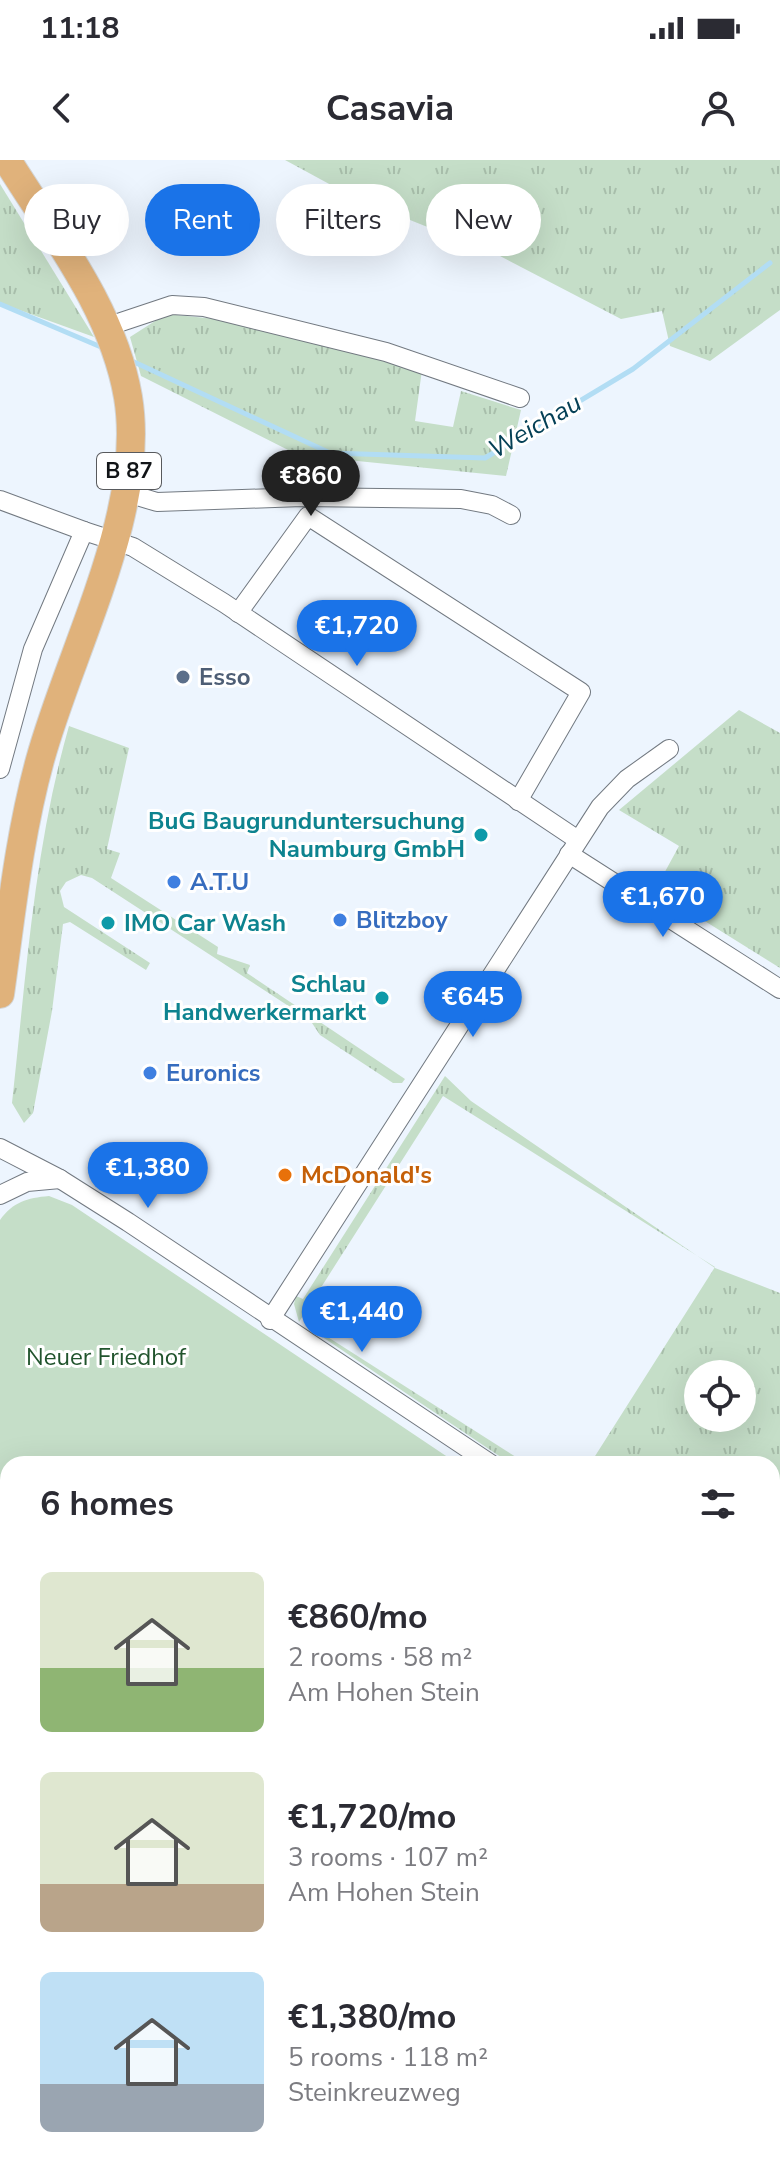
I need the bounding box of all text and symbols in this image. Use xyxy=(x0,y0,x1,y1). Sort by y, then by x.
text: 11:18 xyxy=(40,8,119,49)
text: Casavia xyxy=(326,84,454,133)
icon: back xyxy=(40,86,84,130)
icon: person xyxy=(696,86,740,130)
chip: Buy xyxy=(24,184,129,256)
chip: Rent xyxy=(145,184,260,256)
chip: Filters xyxy=(276,184,410,256)
chip: New xyxy=(426,184,541,256)
water label: Weichau xyxy=(482,385,588,467)
pin: €860 xyxy=(264,450,358,518)
road number: B 87 xyxy=(97,453,161,489)
text: €860 xyxy=(280,458,342,493)
pin: €1,720 xyxy=(292,600,422,668)
text: €1,720 xyxy=(315,608,399,643)
place label: Esso xyxy=(199,661,250,693)
marker: Esso xyxy=(174,668,192,686)
place label: BuG Baugrunduntersuchung Naumburg GmbH xyxy=(148,805,465,865)
marker: BuG Baugrunduntersuchung Naumburg GmbH xyxy=(472,826,490,844)
place label: A.T.U xyxy=(190,866,249,898)
pin: €1,670 xyxy=(598,871,728,939)
marker: A.T.U xyxy=(165,873,183,891)
text: €1,670 xyxy=(621,879,705,914)
place label: Blitzboy xyxy=(356,904,448,936)
place label: IMO Car Wash xyxy=(124,907,286,939)
marker: Blitzboy xyxy=(331,911,349,929)
marker: IMO Car Wash xyxy=(99,914,117,932)
place label: Schlau Handwerkermarkt xyxy=(163,968,367,1028)
pin: €645 xyxy=(426,971,520,1039)
text: €645 xyxy=(442,979,504,1014)
marker: Schlau Handwerkermarkt xyxy=(373,989,391,1007)
place label: Euronics xyxy=(166,1057,260,1089)
marker: Euronics xyxy=(141,1064,159,1082)
pin: €1,380 xyxy=(83,1142,213,1210)
text: €1,380 xyxy=(106,1150,190,1185)
place label: McDonald's xyxy=(301,1159,432,1191)
marker: McDonald's xyxy=(276,1166,294,1184)
pin: €1,440 xyxy=(297,1286,427,1354)
text: €1,440 xyxy=(320,1294,404,1329)
park label: Neuer Friedhof xyxy=(26,1341,187,1373)
map controls xyxy=(684,1360,756,1432)
button: locate xyxy=(684,1360,756,1432)
text: 6 homes xyxy=(40,1481,174,1527)
icon: filters xyxy=(696,1482,740,1526)
text: €860/mo xyxy=(288,1594,428,1640)
icon: home xyxy=(104,1604,200,1700)
text: 2 rooms · 58 m² xyxy=(288,1640,472,1675)
text: Am Hohen Stein xyxy=(288,1675,480,1710)
text: €1,720/mo xyxy=(288,1794,456,1840)
icon: home xyxy=(104,1804,200,1900)
text: 3 rooms · 107 m² xyxy=(288,1840,488,1875)
text: Am Hohen Stein xyxy=(288,1875,480,1910)
text: €1,380/mo xyxy=(288,1994,456,2040)
icon: home xyxy=(104,2004,200,2100)
text: 5 rooms · 118 m² xyxy=(288,2040,488,2075)
text: Steinkreuzweg xyxy=(288,2075,461,2110)

